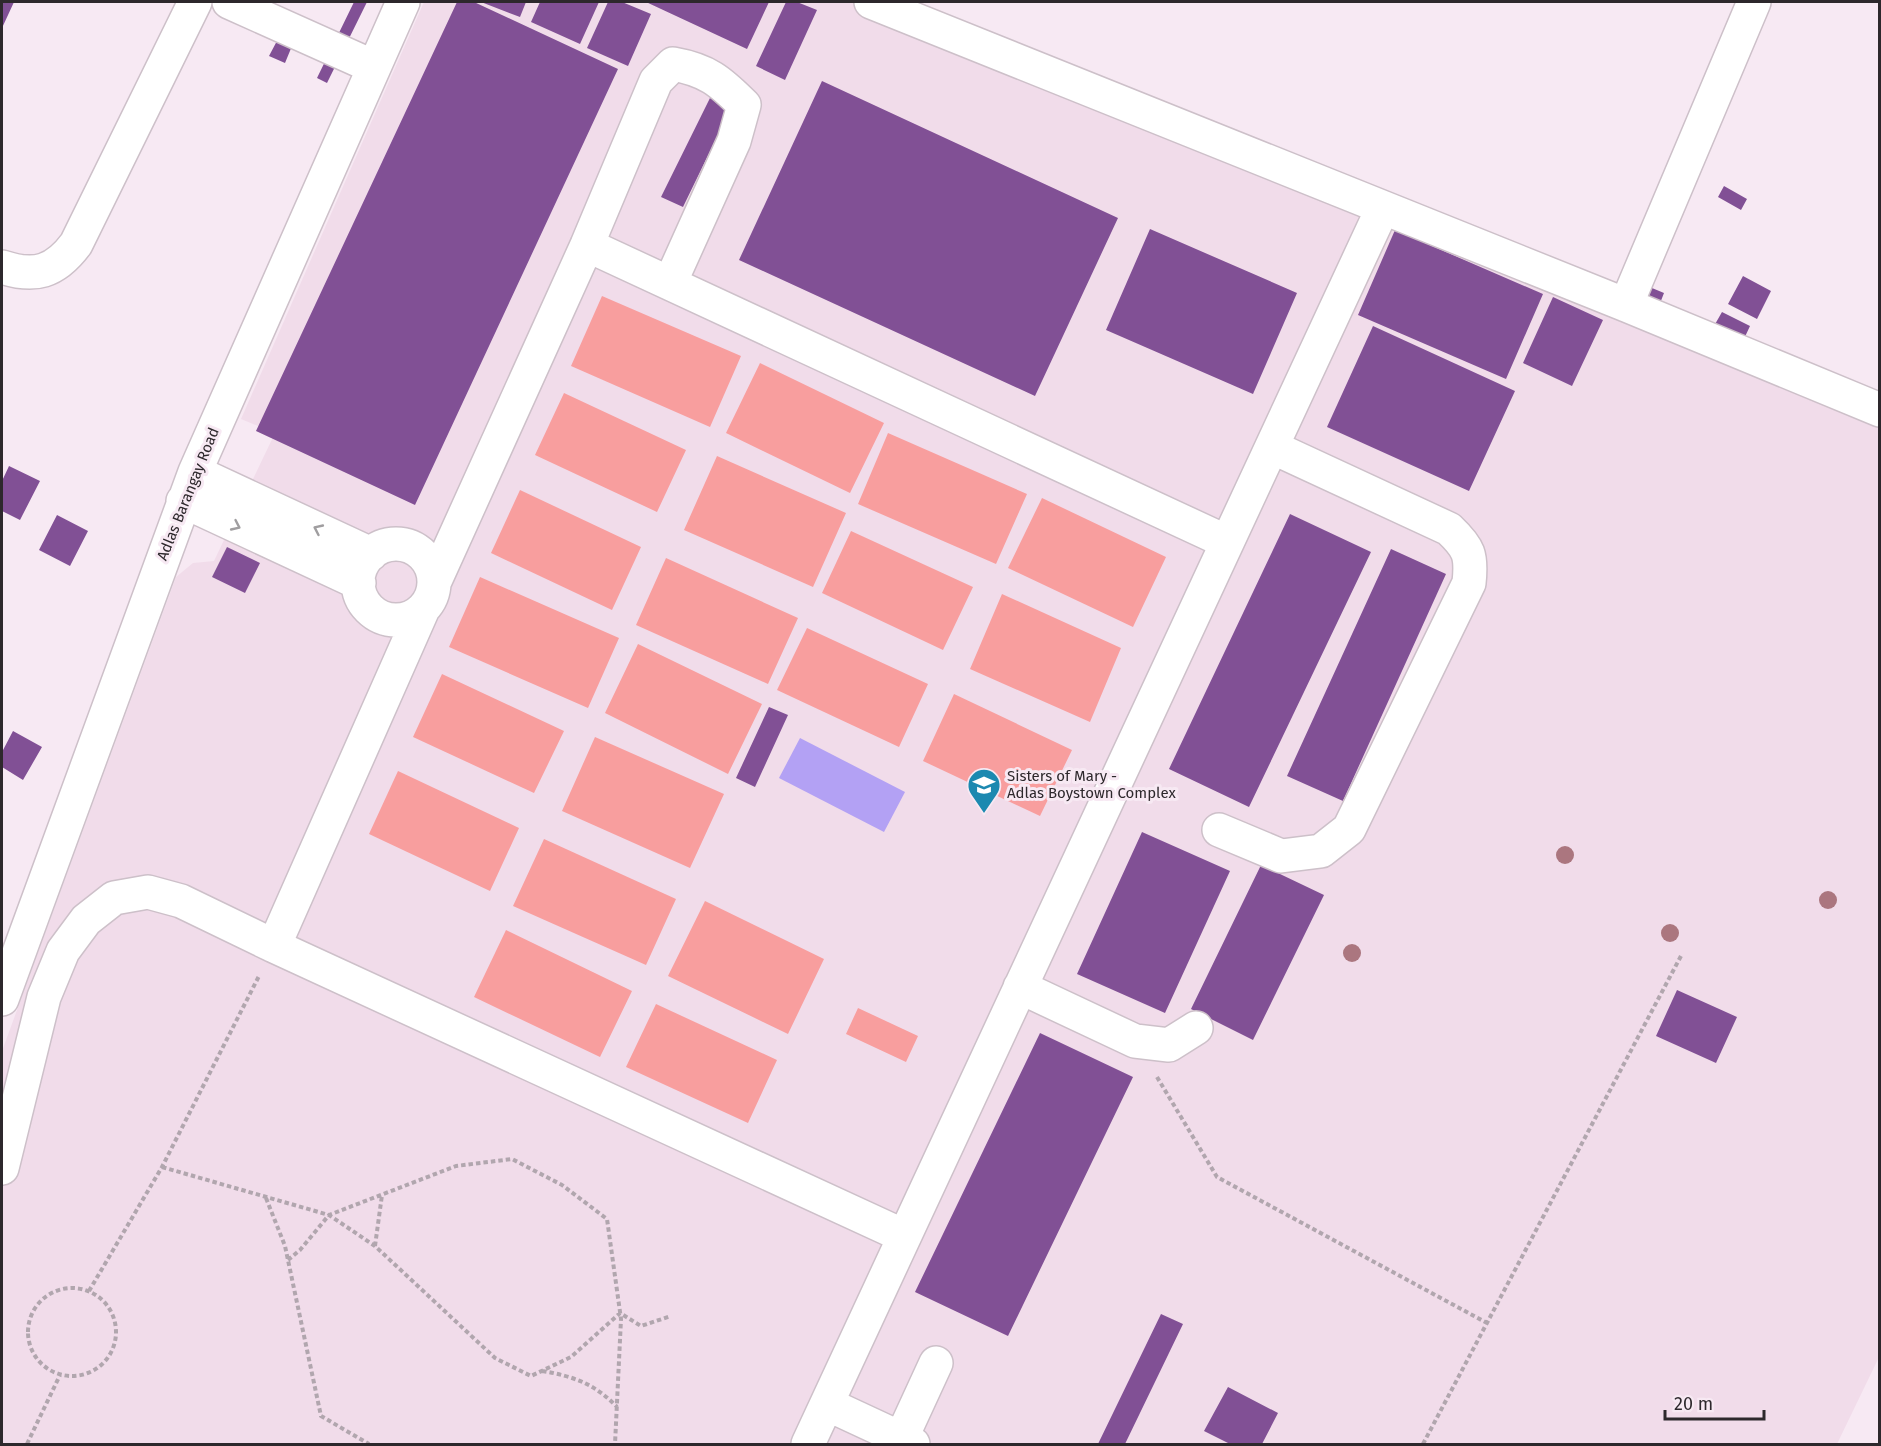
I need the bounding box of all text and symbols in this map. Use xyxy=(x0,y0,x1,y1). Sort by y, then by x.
street label: Adlas Barangay Road xyxy=(153,425,223,563)
one-way arrow xyxy=(230,519,241,531)
one-way arrow xyxy=(314,525,325,537)
school or university icon: Sisters of Mary - Adlas Boystown Complex xyxy=(966,767,1002,814)
place label: Sisters of Mary - Adlas Boystown Complex xyxy=(1007,767,1176,802)
scale bar xyxy=(1665,1383,1764,1421)
text: 20 m xyxy=(1674,1393,1713,1415)

